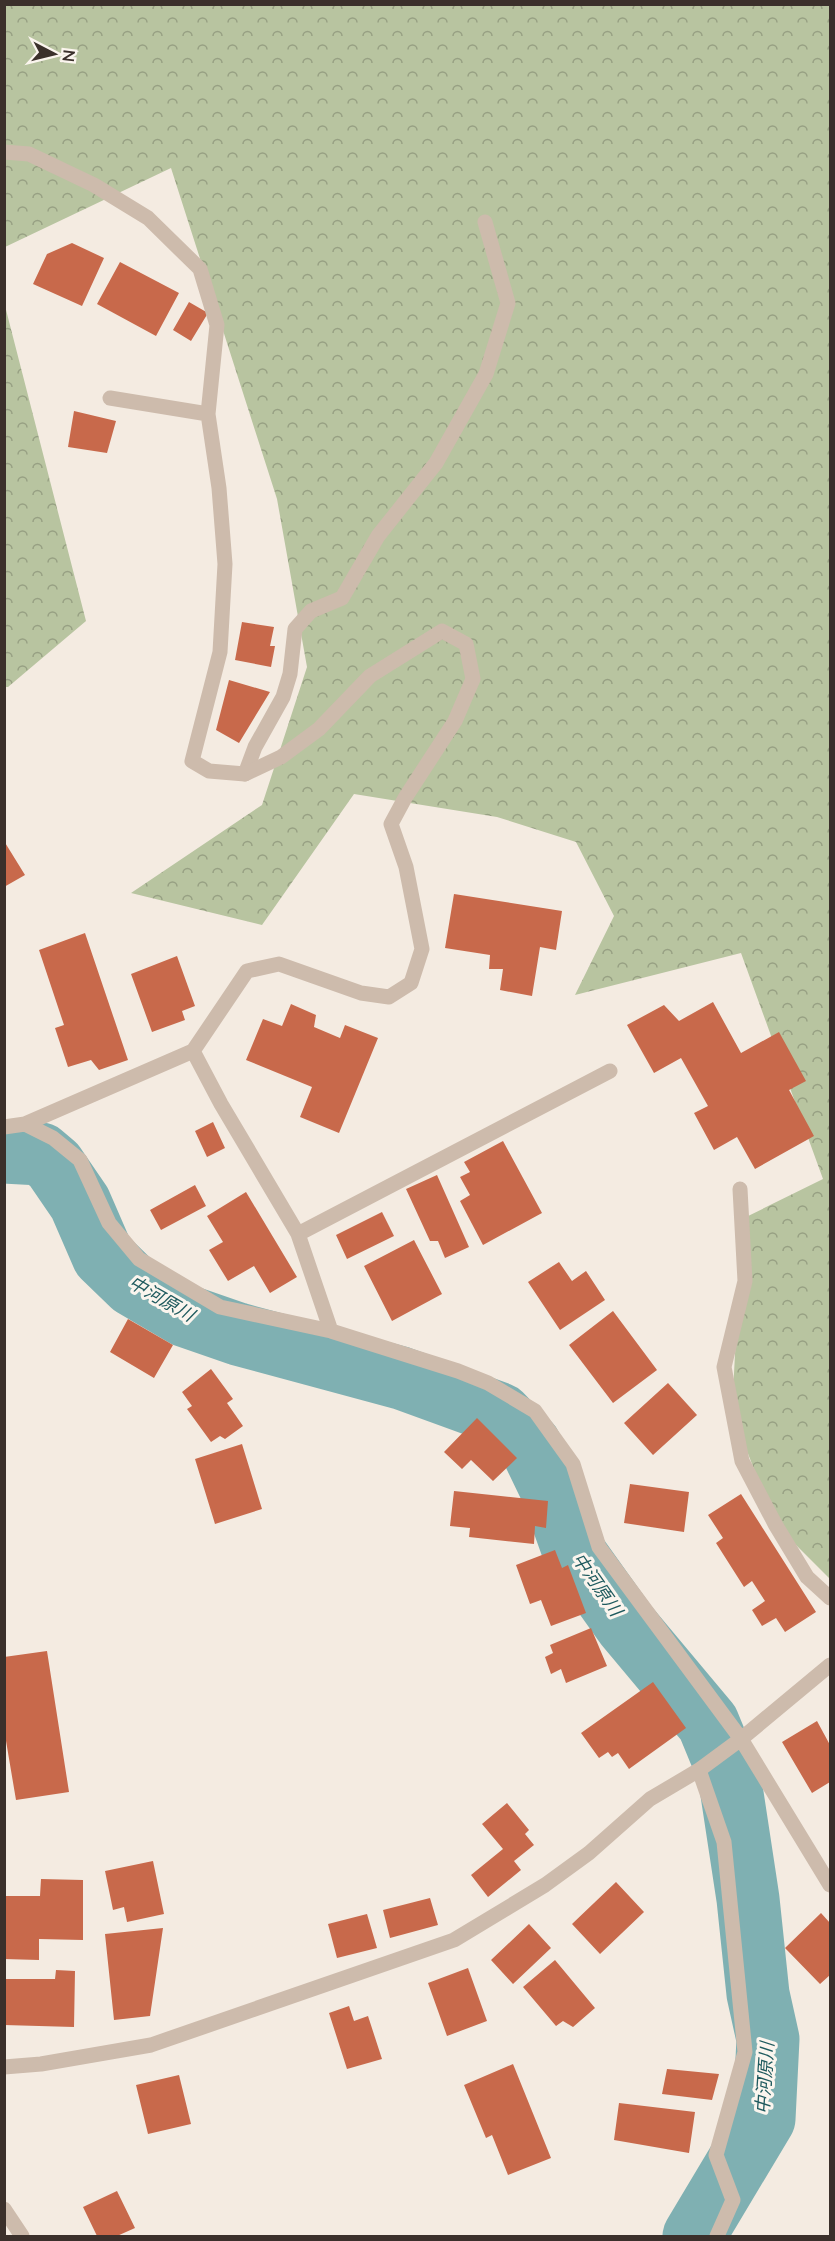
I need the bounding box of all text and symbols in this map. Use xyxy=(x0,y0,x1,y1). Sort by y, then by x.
north arrow xyxy=(24,24,84,84)
text: N xyxy=(59,49,80,63)
water label: 中河原川 xyxy=(125,1270,200,1327)
water label: 中河原川 xyxy=(568,1548,629,1621)
water label: 中河原川 xyxy=(751,2039,778,2115)

